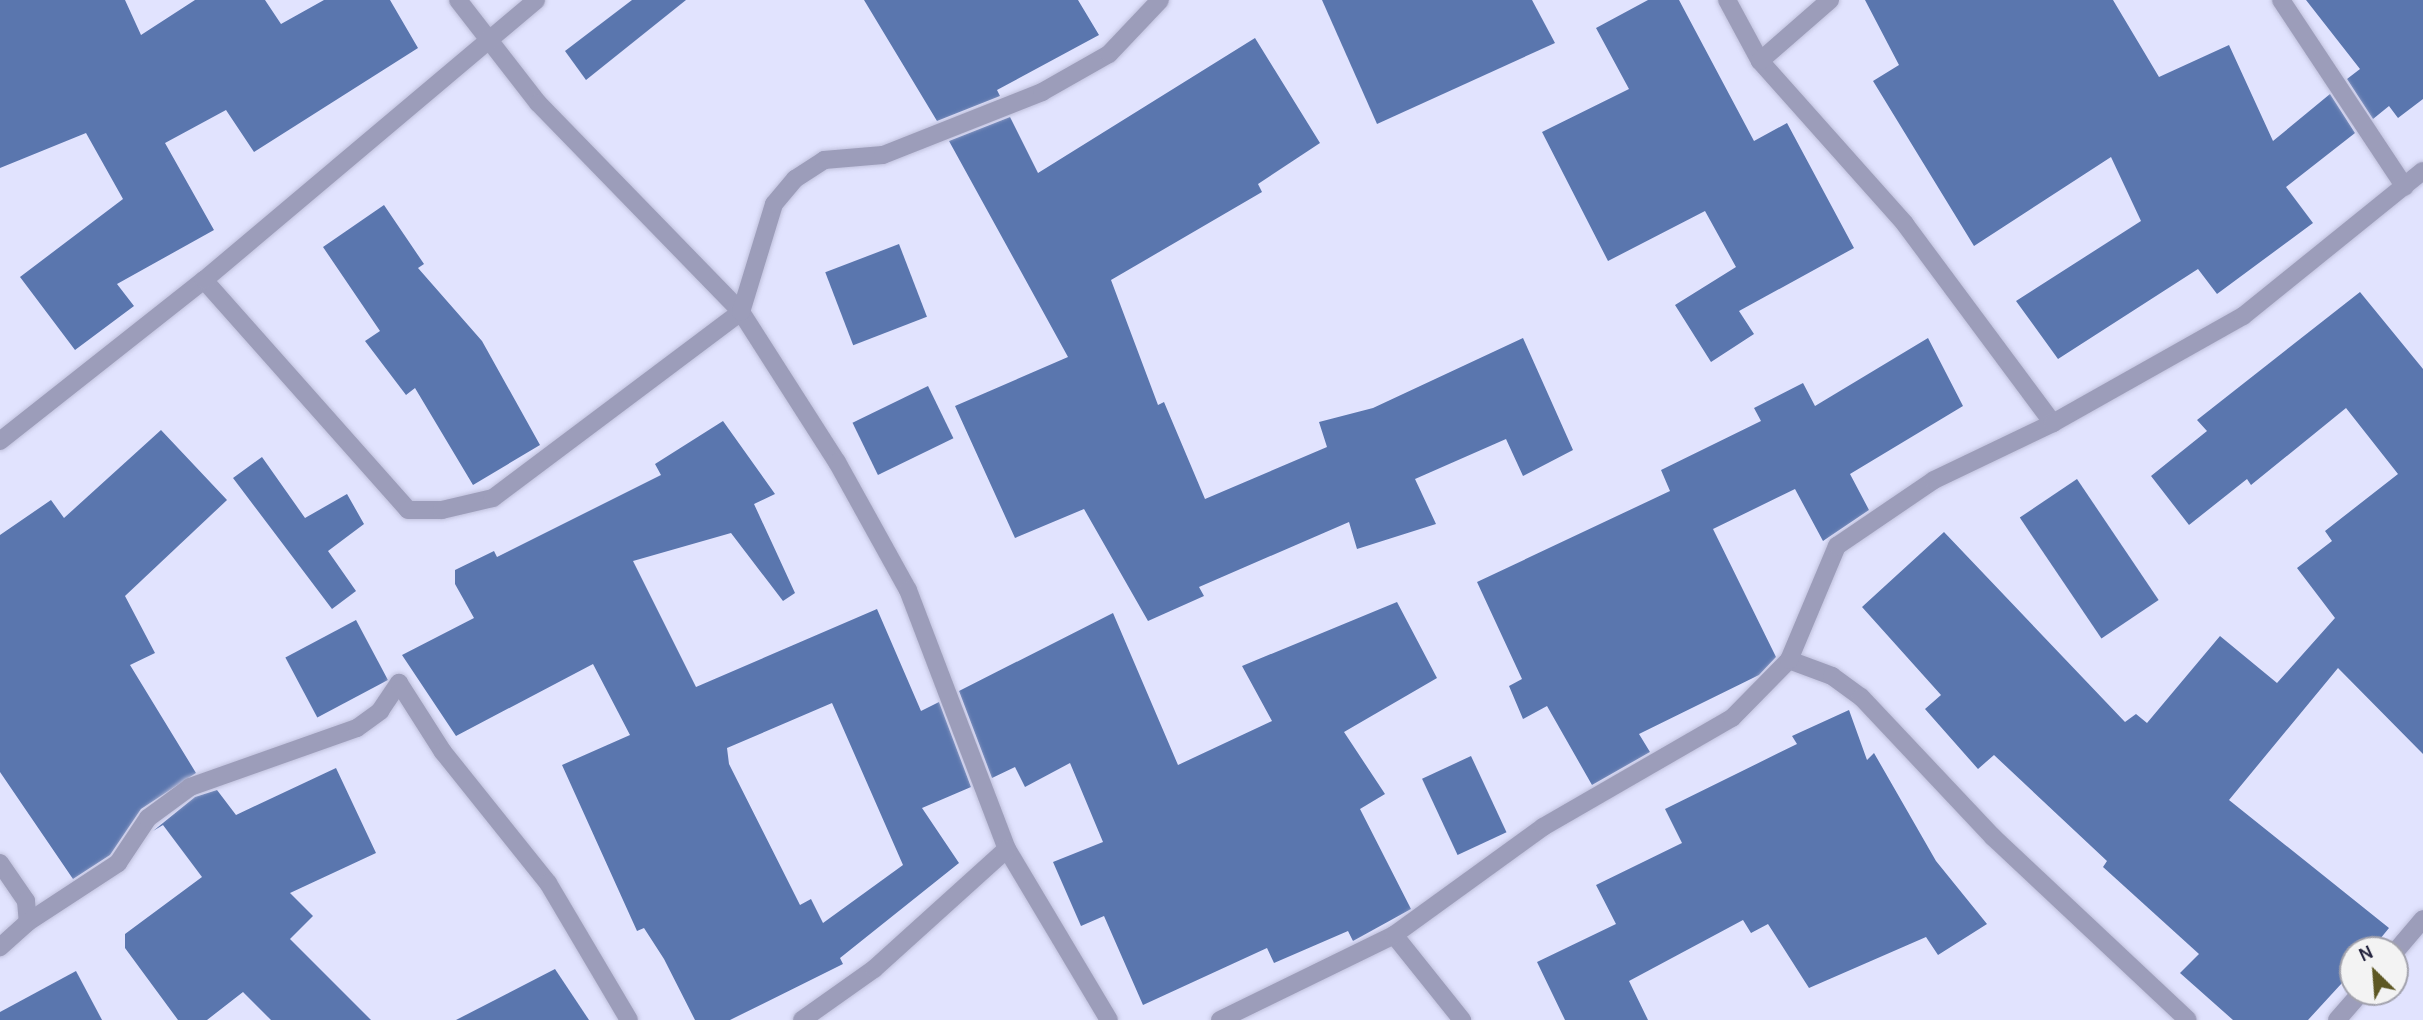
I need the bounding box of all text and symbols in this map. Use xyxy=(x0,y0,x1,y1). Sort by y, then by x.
north arrow xyxy=(2339,936,2409,1006)
text: N xyxy=(2355,941,2377,967)

